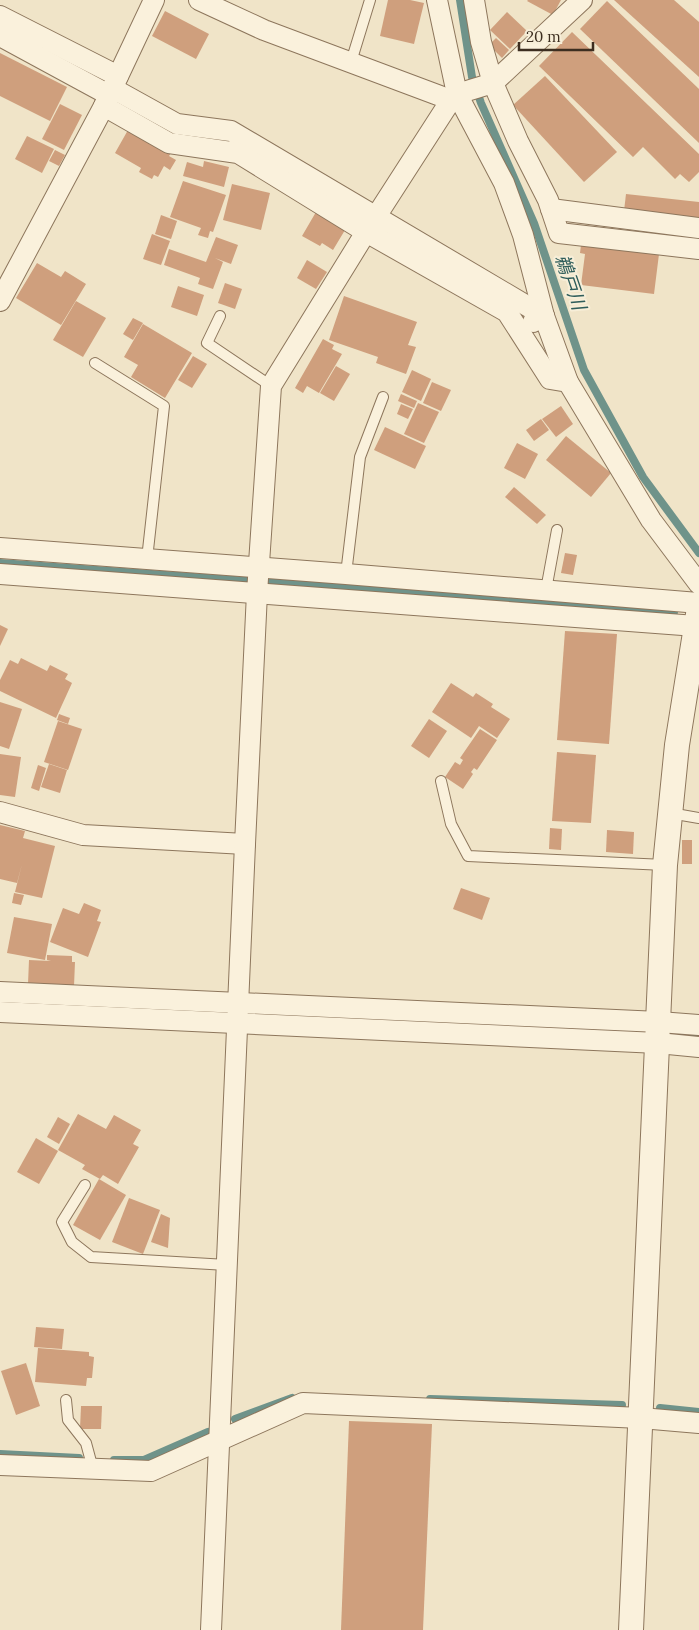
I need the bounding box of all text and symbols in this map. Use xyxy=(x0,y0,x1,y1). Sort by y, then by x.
scale bar xyxy=(519,20,593,52)
text: 20 m xyxy=(526,27,561,46)
water label: 鵜戸川 xyxy=(550,251,592,315)

